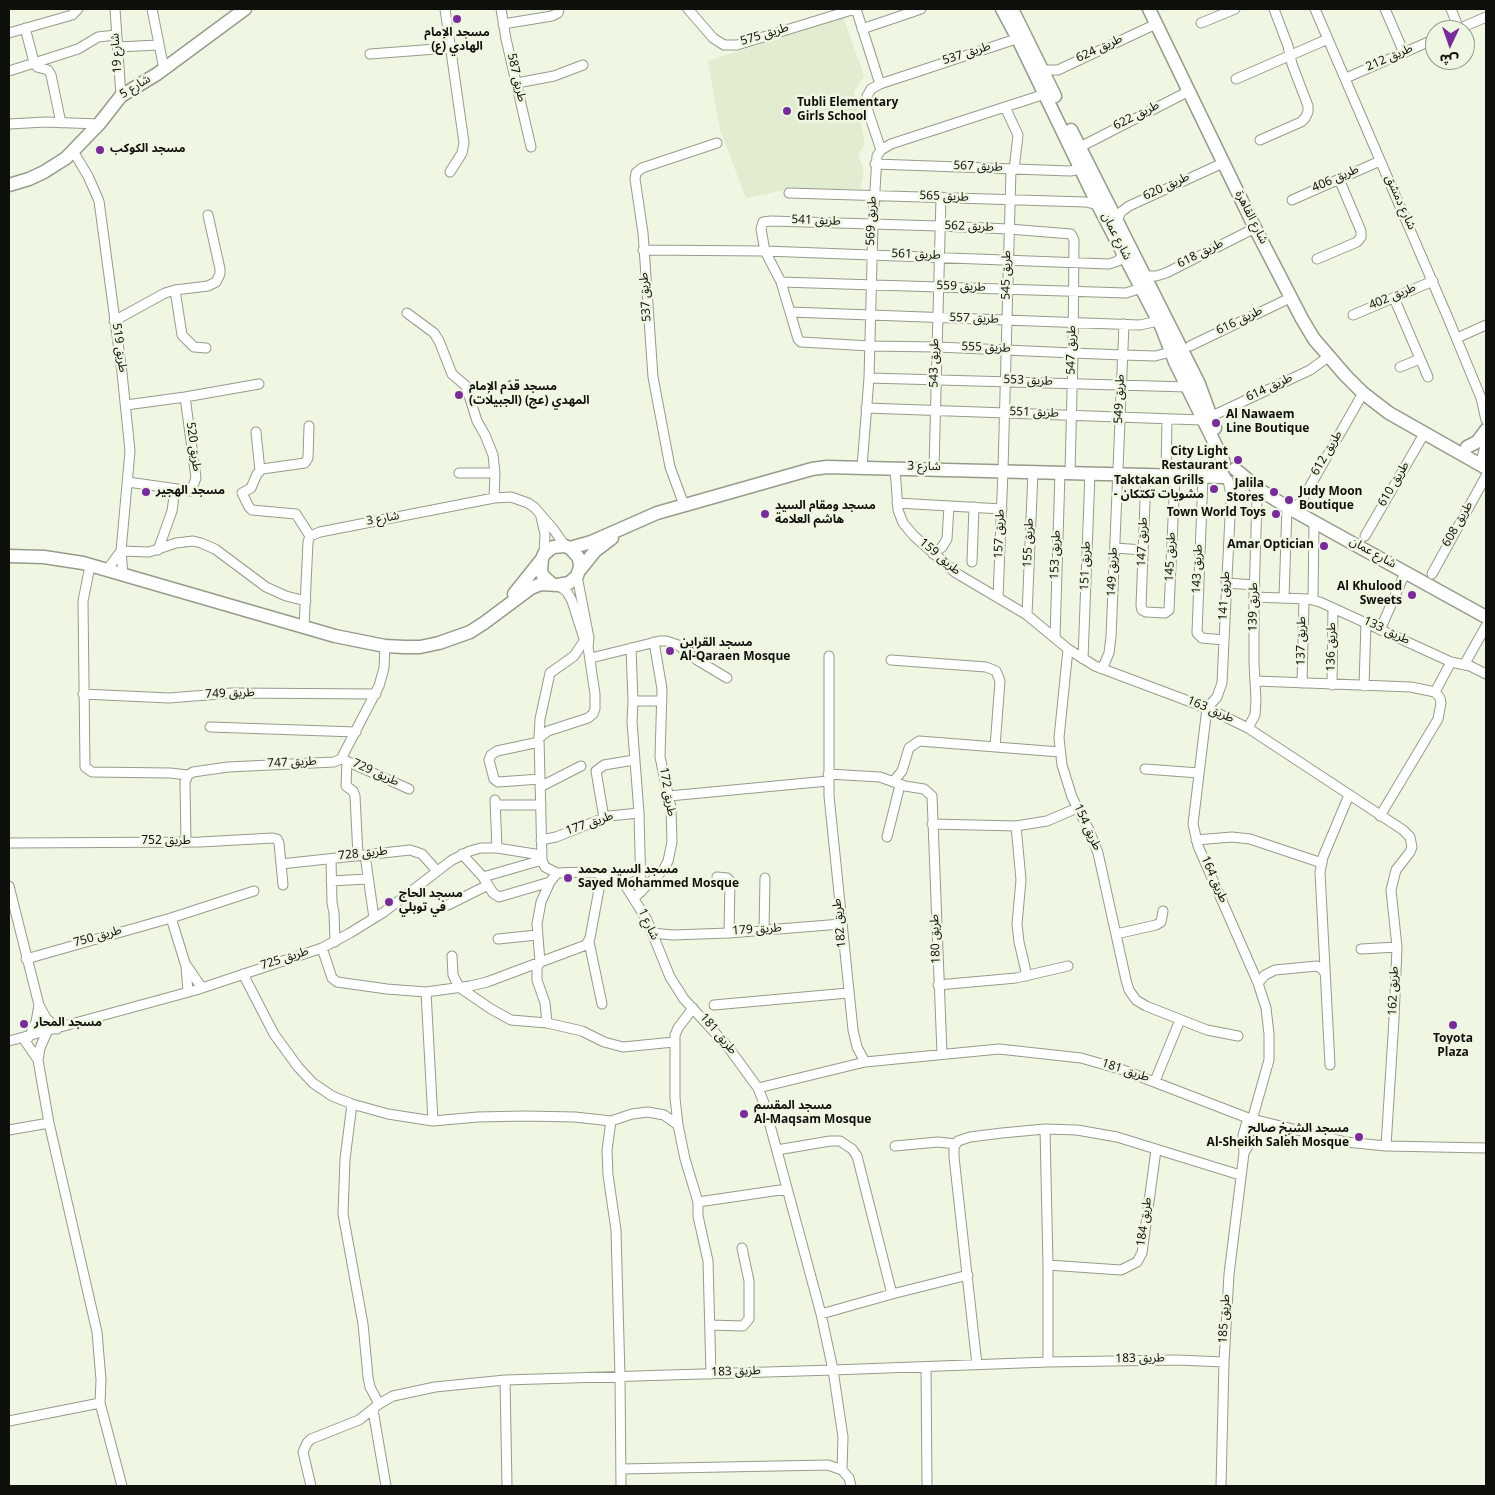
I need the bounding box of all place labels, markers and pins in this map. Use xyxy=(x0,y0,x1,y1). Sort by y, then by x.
marker: مسجد الإمام الهادي (ع) xyxy=(451,13,463,25)
place label: مسجد الإمام الهادي (ع) xyxy=(424,27,490,55)
place label: Tubli Elementary Girls School xyxy=(797,97,898,125)
marker: Tubli Elementary Girls School xyxy=(781,105,793,117)
place label: مسجد الكوكب xyxy=(110,143,185,157)
marker: مسجد الكوكب xyxy=(94,144,106,156)
place label: مسجد قدَم الإمام المهدي (عج) (الجبيلات) xyxy=(469,381,590,409)
marker: مسجد قدَم الإمام المهدي (عج) (الجبيلات) xyxy=(453,389,465,401)
place label: Al Nawaem Line Boutique xyxy=(1226,409,1309,437)
marker: Al Nawaem Line Boutique xyxy=(1210,417,1222,429)
place label: City Light Restaurant xyxy=(1161,446,1228,474)
marker: City Light Restaurant xyxy=(1232,454,1244,466)
place label: Taktakan Grills - مشويات تكتكان xyxy=(1114,475,1204,503)
place label: Jalila Stores xyxy=(1226,478,1264,506)
marker: Taktakan Grills - مشويات تكتكان xyxy=(1208,483,1220,495)
place label: مسجد الهجير xyxy=(156,485,225,499)
marker: مسجد الهجير xyxy=(140,486,152,498)
marker: Jalila Stores xyxy=(1268,486,1280,498)
place label: Judy Moon Boutique xyxy=(1299,486,1362,514)
marker: Judy Moon Boutique xyxy=(1283,494,1295,506)
place label: مسجد ومقام السيد هاشم العلامة xyxy=(775,500,876,528)
place label: Town World Toys xyxy=(1167,507,1266,521)
marker: مسجد ومقام السيد هاشم العلامة xyxy=(759,508,771,520)
marker: Town World Toys xyxy=(1270,508,1282,520)
place label: Amar Optician xyxy=(1227,539,1314,553)
marker: Amar Optician xyxy=(1318,540,1330,552)
place label: Al Khulood Sweets xyxy=(1337,581,1402,609)
marker: Al Khulood Sweets xyxy=(1406,589,1418,601)
place label: مسجد القراين Al-Qaraen Mosque xyxy=(680,637,790,665)
marker: مسجد القراين Al-Qaraen Mosque xyxy=(664,645,676,657)
place label: مسجد السيد محمد Sayed Mohammed Mosque xyxy=(578,864,739,892)
marker: مسجد السيد محمد Sayed Mohammed Mosque xyxy=(562,872,574,884)
place label: مسجد الحاج في توبلي xyxy=(399,888,463,916)
marker: مسجد الحاج في توبلي xyxy=(383,896,395,908)
place label: مسجد المحار xyxy=(34,1017,102,1031)
marker: مسجد المحار xyxy=(18,1018,30,1030)
marker: Toyota Plaza xyxy=(1447,1019,1459,1031)
place label: Toyota Plaza xyxy=(1433,1033,1473,1061)
place label: مسجد المقسم Al-Maqsam Mosque xyxy=(754,1100,871,1128)
marker: مسجد المقسم Al-Maqsam Mosque xyxy=(738,1108,750,1120)
place label: مسجد الشيخ صالح Al-Sheikh Saleh Mosque xyxy=(1207,1123,1349,1151)
marker: مسجد الشيخ صالح Al-Sheikh Saleh Mosque xyxy=(1353,1131,1365,1143)

